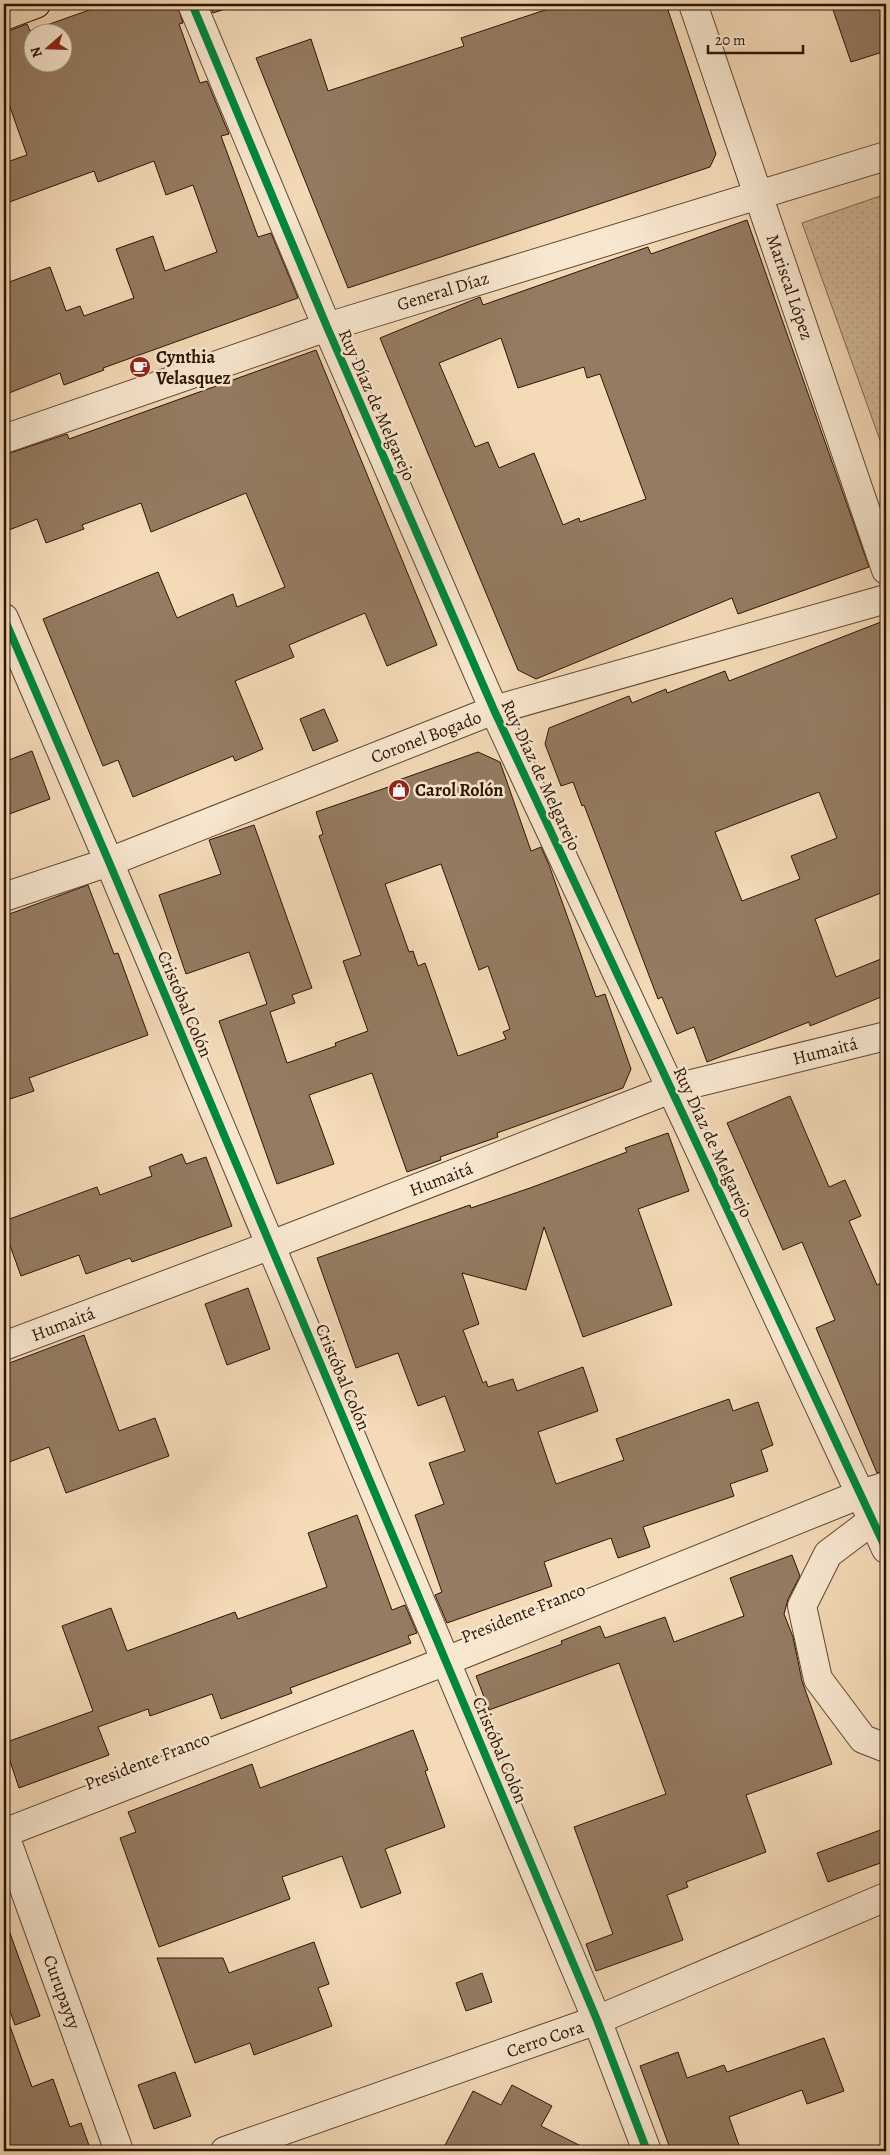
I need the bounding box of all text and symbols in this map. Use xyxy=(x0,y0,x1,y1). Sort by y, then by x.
north arrow xyxy=(22,22,72,72)
scale bar xyxy=(708,22,802,54)
text: 20 m xyxy=(715,30,746,50)
text: N xyxy=(26,44,47,60)
street label: Mariscal López xyxy=(761,231,819,343)
street label: General Díaz xyxy=(394,266,492,316)
street label: Ruy Díaz de Melgarejo xyxy=(333,325,421,485)
place label: Cynthia Velasquez xyxy=(155,345,231,390)
cafe icon: Cynthia Velasquez xyxy=(128,355,152,379)
street label: Ruy Díaz de Melgarejo xyxy=(496,696,587,854)
street label: Coronel Bogado xyxy=(367,705,485,769)
shop icon: Carol Rolón xyxy=(387,778,411,802)
place label: Carol Rolón xyxy=(415,778,503,802)
street label: Cristóbal Colón xyxy=(152,947,218,1061)
street label: Humaitá xyxy=(790,1031,861,1071)
street label: Ruy Díaz de Melgarejo xyxy=(668,1063,759,1221)
street label: Humaitá xyxy=(406,1156,477,1202)
street label: Humaitá xyxy=(28,1301,99,1347)
street label: Cristóbal Colón xyxy=(310,1320,376,1434)
street label: Presidente Franco xyxy=(457,1577,589,1649)
street label: Cristóbal Colón xyxy=(467,1693,533,1807)
street label: Presidente Franco xyxy=(81,1726,213,1796)
street label: Curupayty xyxy=(38,1952,87,2033)
street label: Cerro Cora xyxy=(503,2014,587,2063)

